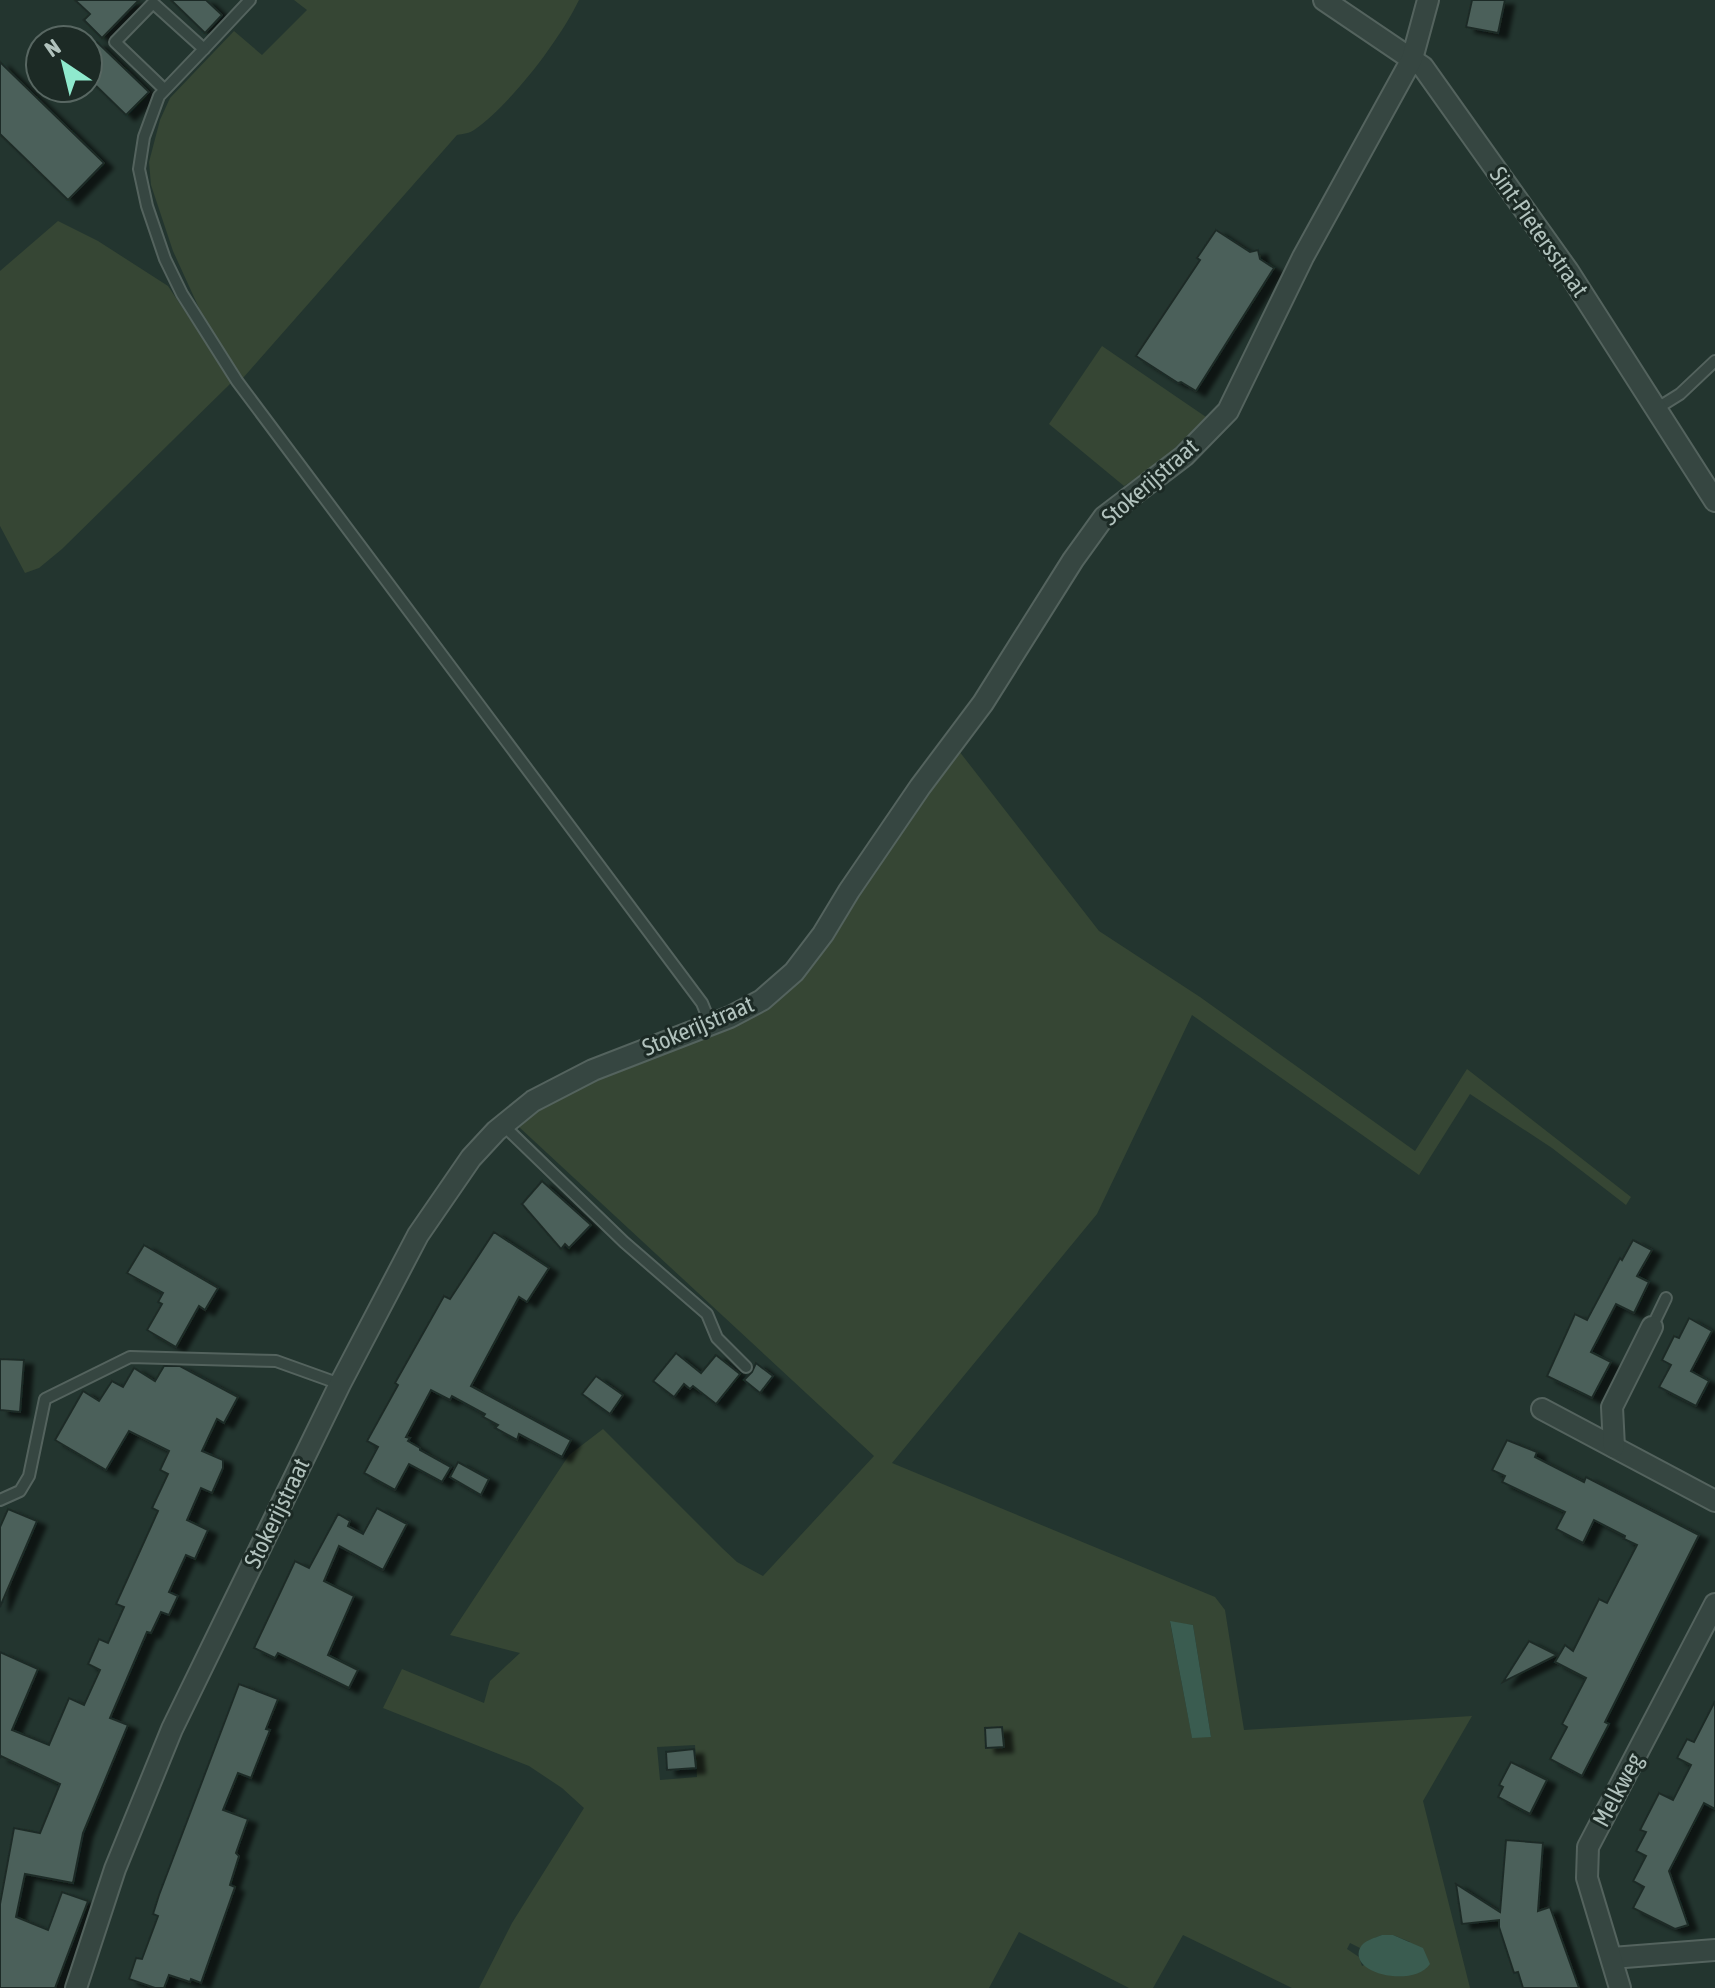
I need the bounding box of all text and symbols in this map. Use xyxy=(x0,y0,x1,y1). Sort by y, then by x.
north arrow xyxy=(24,24,104,104)
text: N xyxy=(40,33,65,62)
street label: Sint-Pietersstraat xyxy=(1485,162,1594,302)
street label: Stokerijstraat xyxy=(1096,433,1203,531)
street label: Stokerijstraat xyxy=(638,990,758,1061)
street label: Stokerijstraat xyxy=(238,1454,315,1572)
street label: Melkweg xyxy=(1587,1748,1648,1831)

